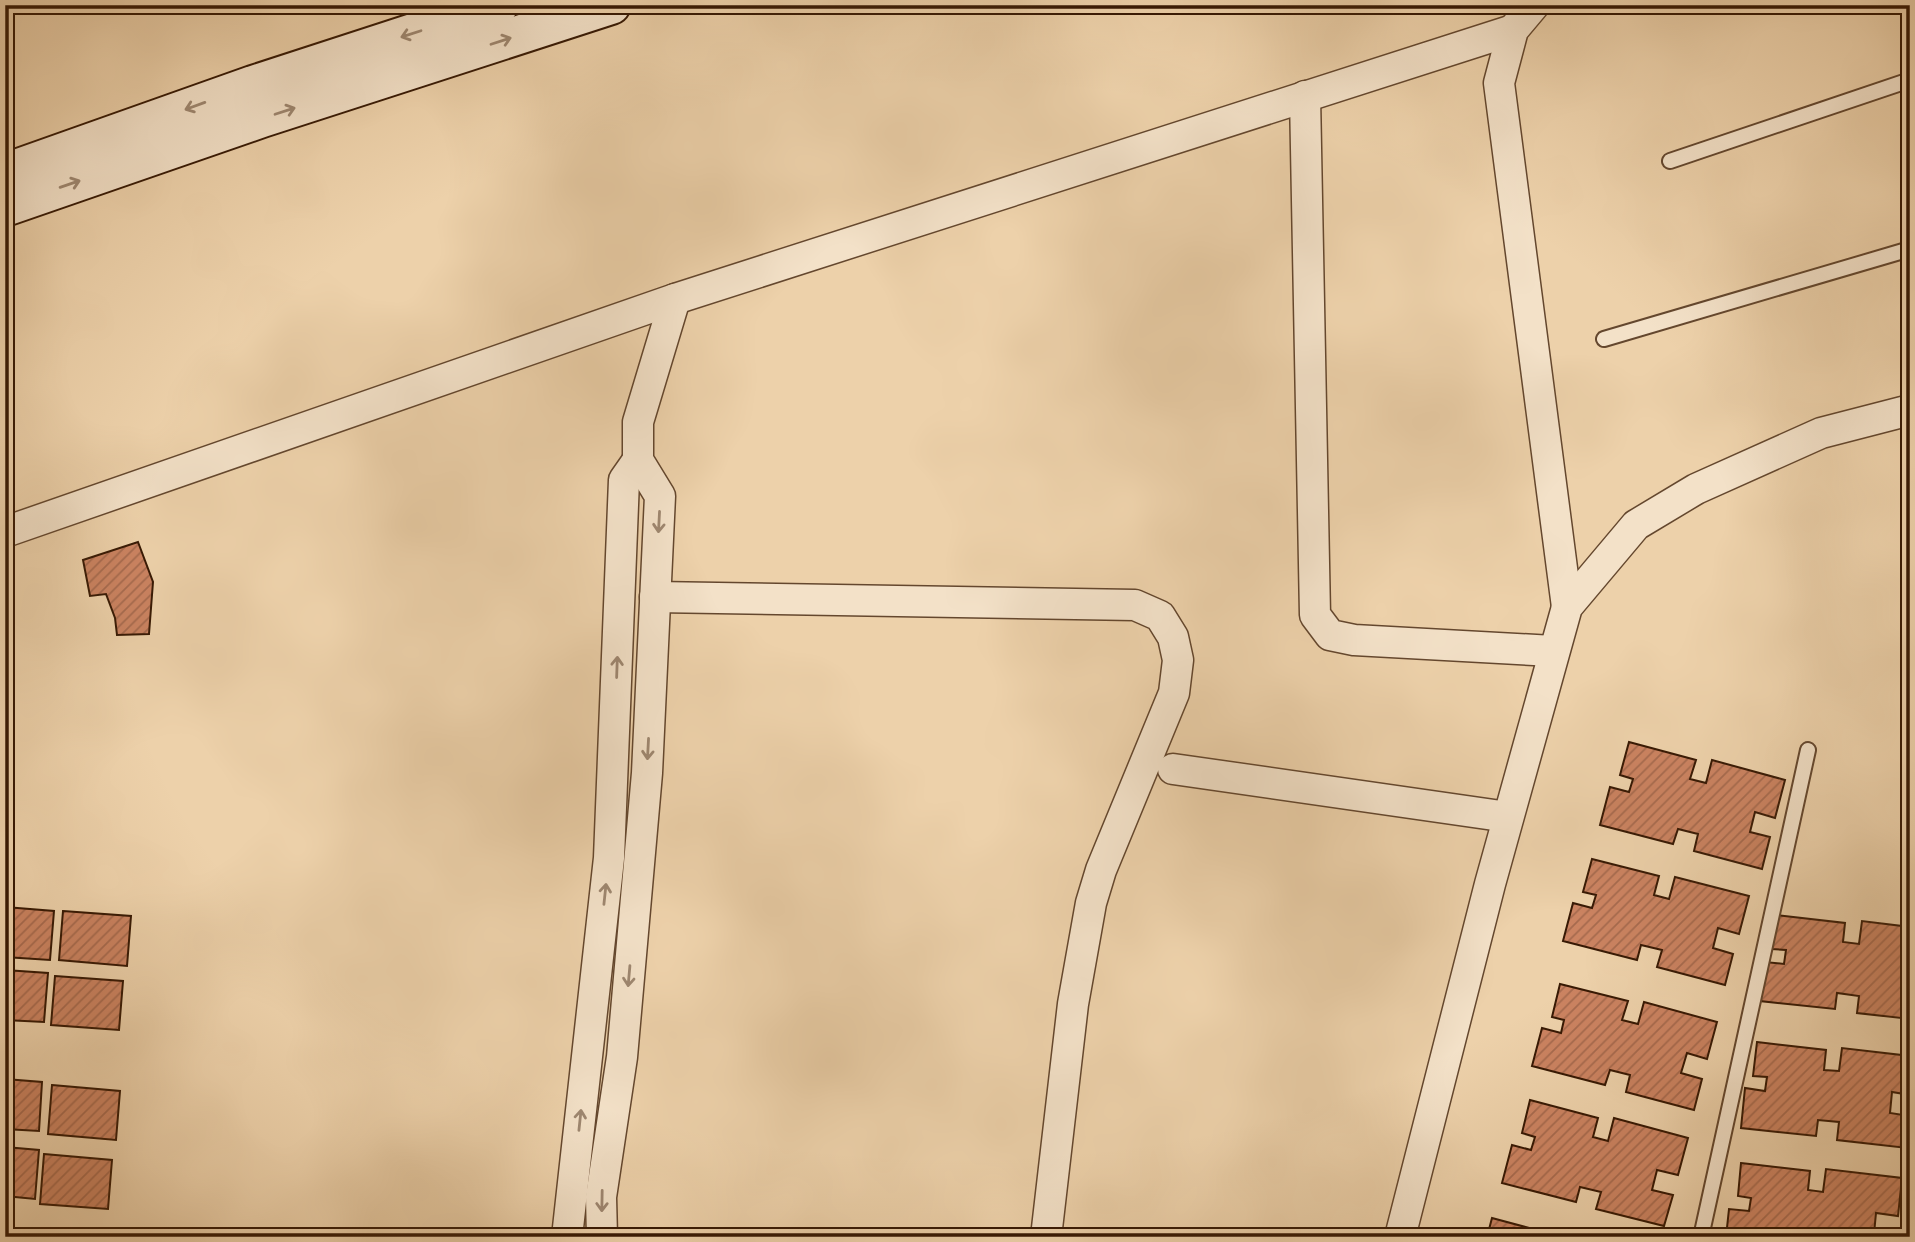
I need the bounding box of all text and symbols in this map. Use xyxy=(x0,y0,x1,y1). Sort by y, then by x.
one-way arrow xyxy=(400,29,422,41)
one-way arrow xyxy=(490,33,512,46)
one-way arrow xyxy=(184,101,206,113)
one-way arrow xyxy=(274,103,296,116)
one-way arrow xyxy=(58,177,80,189)
one-way arrow xyxy=(652,510,665,533)
one-way arrow xyxy=(610,656,623,679)
one-way arrow xyxy=(641,737,654,760)
one-way arrow xyxy=(599,883,612,906)
one-way arrow xyxy=(622,964,635,987)
one-way arrow xyxy=(574,1109,587,1132)
one-way arrow xyxy=(595,1190,608,1213)

